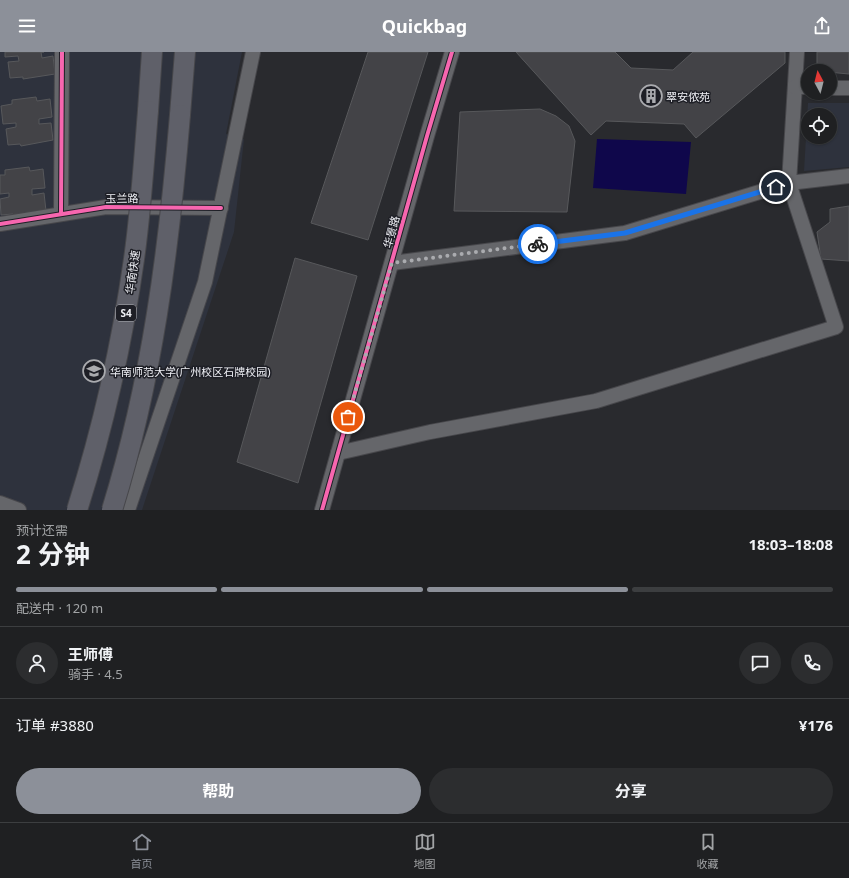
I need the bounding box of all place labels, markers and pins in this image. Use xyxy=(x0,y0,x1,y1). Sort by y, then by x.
building icon: 翠安侬苑 xyxy=(638,83,664,109)
place label: 翠安侬苑 xyxy=(666,89,710,104)
pin xyxy=(759,170,793,204)
school or university icon: 华南师范大学(广州校区石牌校园) xyxy=(81,358,107,384)
place label: 华南师范大学(广州校区石牌校园) xyxy=(110,364,271,379)
pin xyxy=(331,400,365,434)

